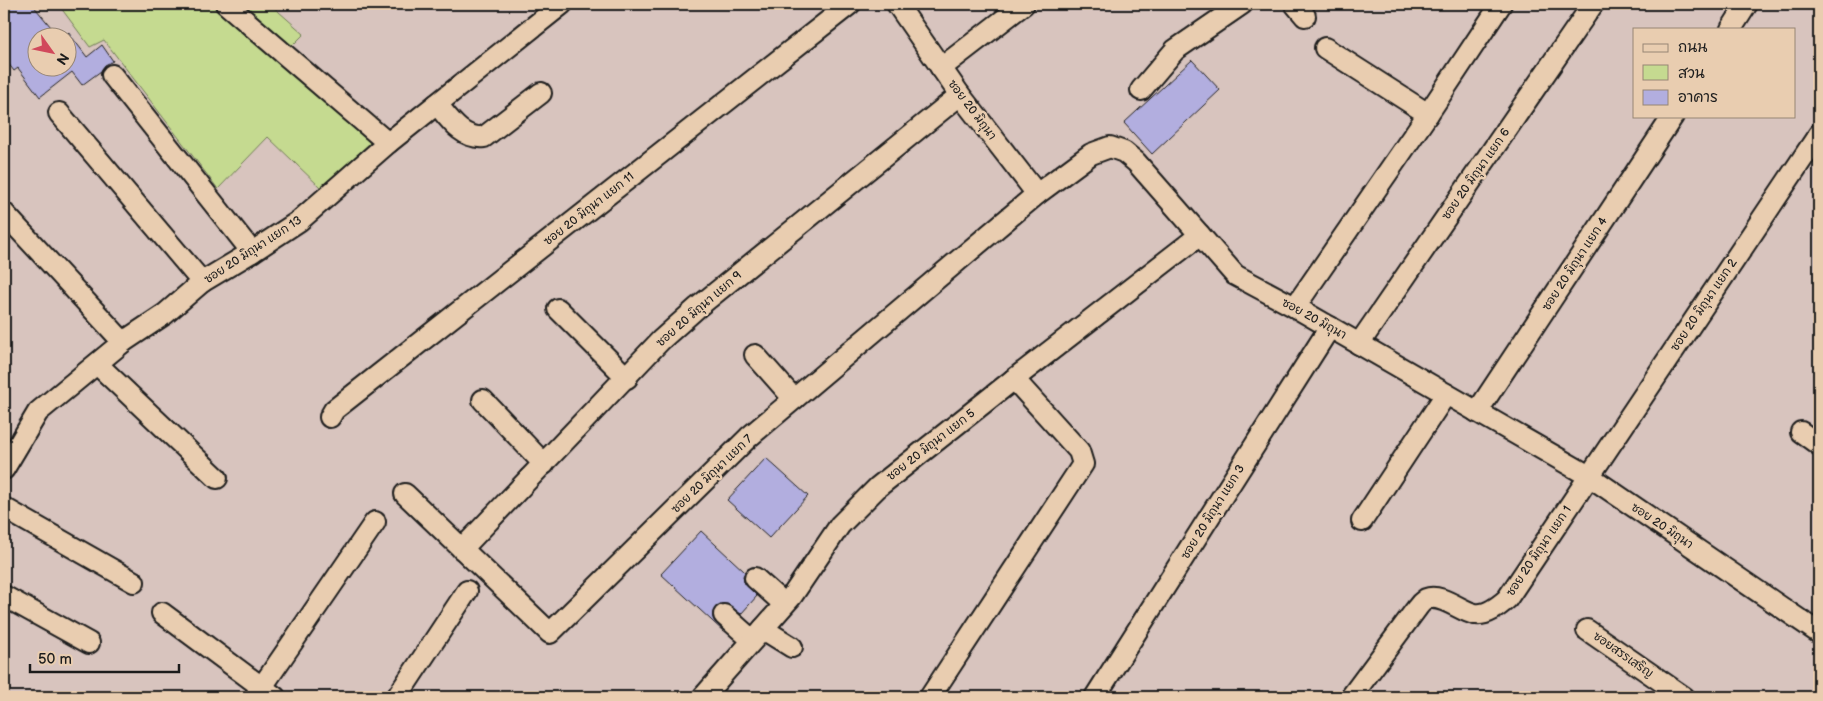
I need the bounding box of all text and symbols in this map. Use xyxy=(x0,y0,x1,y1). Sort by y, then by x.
north arrow xyxy=(28,28,78,78)
legend xyxy=(1633,28,1796,118)
text: ถนน xyxy=(1678,38,1707,57)
text: N xyxy=(52,50,72,68)
text: สวน xyxy=(1678,64,1705,83)
street label: ซอย 20 มิถุนา xyxy=(944,77,1000,144)
text: อาคาร xyxy=(1678,88,1718,107)
street label: ซอย 20 มิถุนา แยก 6 xyxy=(1439,125,1514,223)
street label: ซอย 20 มิถุนา แยก 11 xyxy=(541,169,638,250)
street label: ซอย 20 มิถุนา แยก 13 xyxy=(201,213,305,288)
street label: ซอย 20 มิถุนา แยก 4 xyxy=(1539,214,1612,314)
street label: ซอย 20 มิถุนา แยก 2 xyxy=(1667,256,1741,355)
street label: ซอย 20 มิถุนา แยก 9 xyxy=(653,268,745,351)
street label: ซอย 20 มิถุนา xyxy=(1279,295,1349,344)
street label: ซอย 20 มิถุนา แยก 5 xyxy=(884,406,979,485)
street label: ซอย 20 มิถุนา แยก 7 xyxy=(668,431,756,517)
street label: ซอย 20 มิถุนา แยก 3 xyxy=(1178,462,1249,563)
street label: ซอย 20 มิถุนา xyxy=(1628,500,1696,553)
street label: ซอย 20 มิถุนา แยก 1 xyxy=(1503,503,1576,600)
street label: ซอยสรรเสริญ xyxy=(1590,629,1656,681)
scale bar xyxy=(30,641,179,673)
text: 50 m xyxy=(38,650,72,669)

